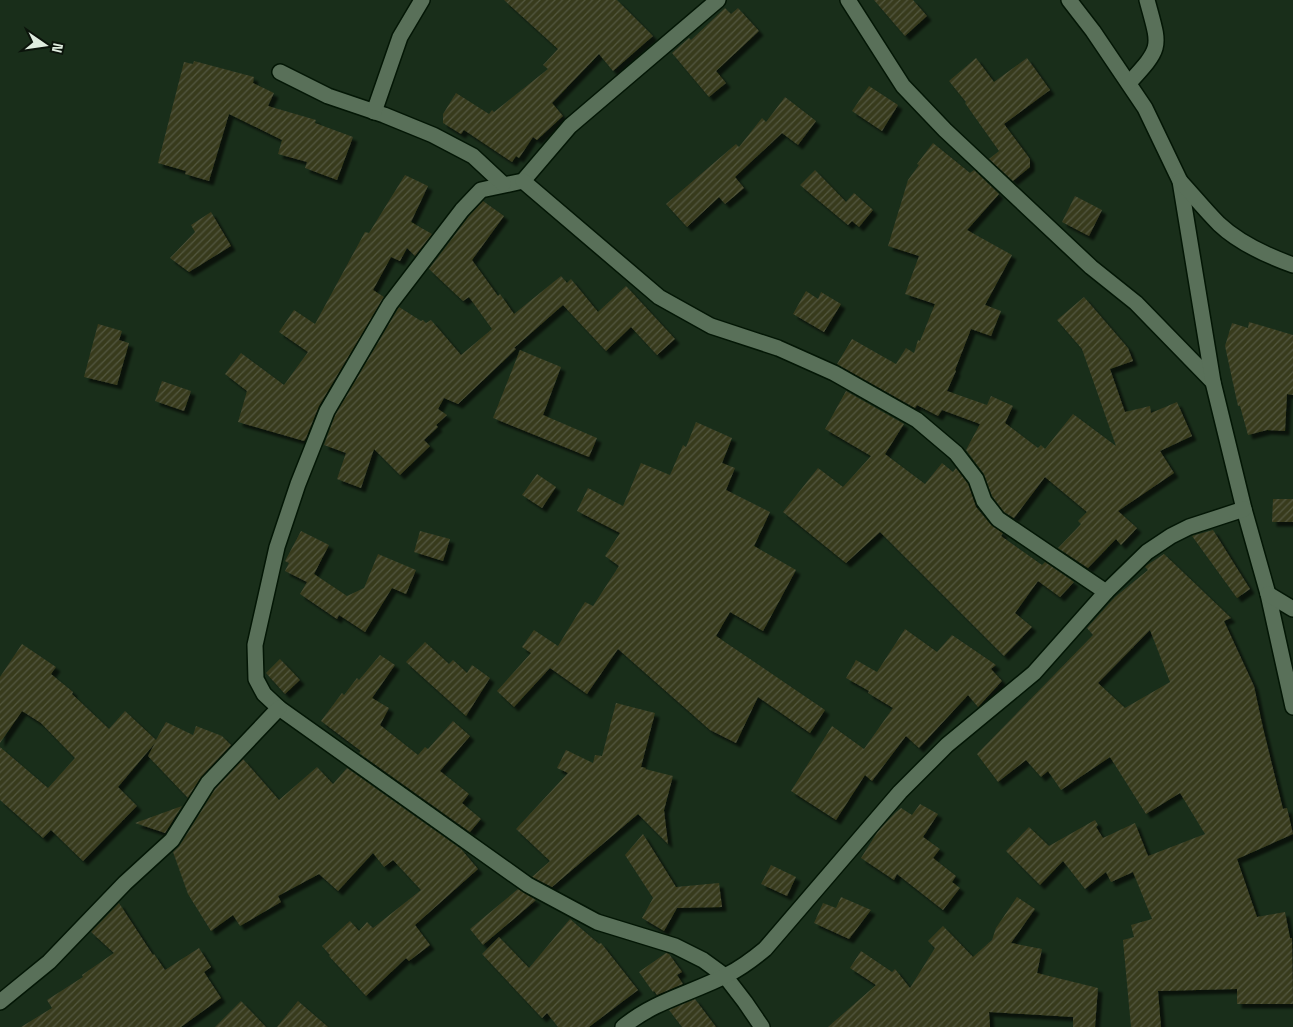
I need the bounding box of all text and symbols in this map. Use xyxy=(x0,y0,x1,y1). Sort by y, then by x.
north arrow xyxy=(20,20,70,70)
text: N xyxy=(48,41,67,55)

